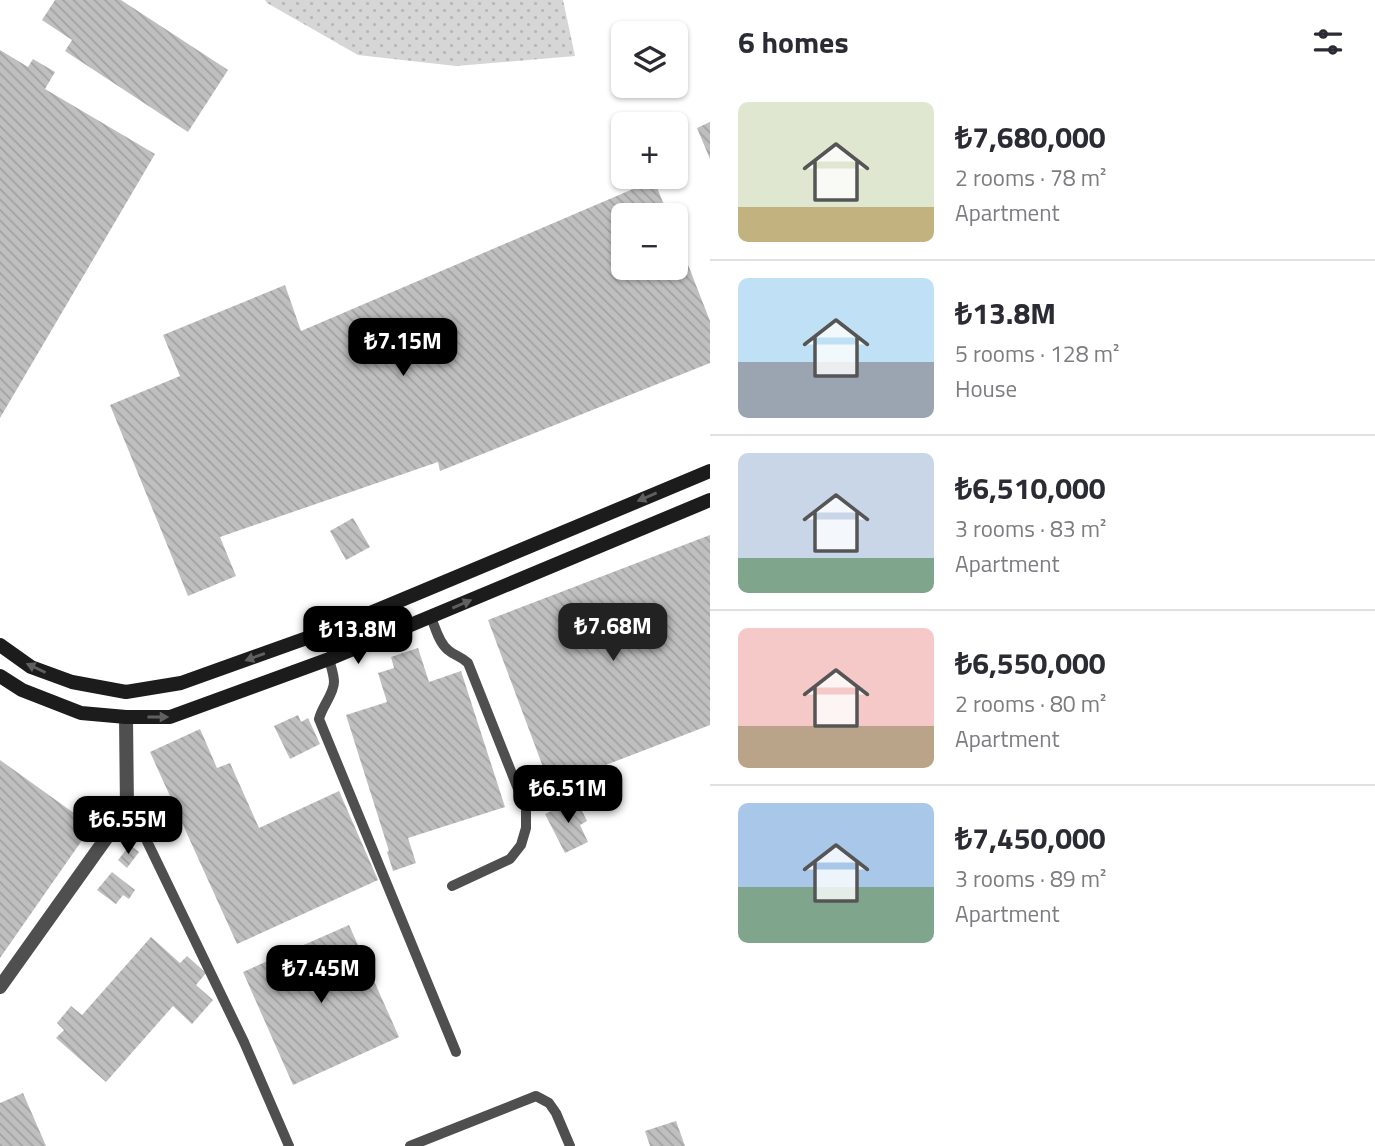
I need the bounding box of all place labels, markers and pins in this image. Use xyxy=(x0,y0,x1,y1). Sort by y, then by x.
pin: ₺7.15M xyxy=(346,318,460,378)
pin: ₺7.68M xyxy=(556,604,670,663)
pin: ₺13.8M xyxy=(301,606,415,666)
pin: ₺6.51M xyxy=(511,766,625,825)
pin: ₺6.55M xyxy=(71,796,185,856)
pin: ₺7.45M xyxy=(264,946,378,1005)

